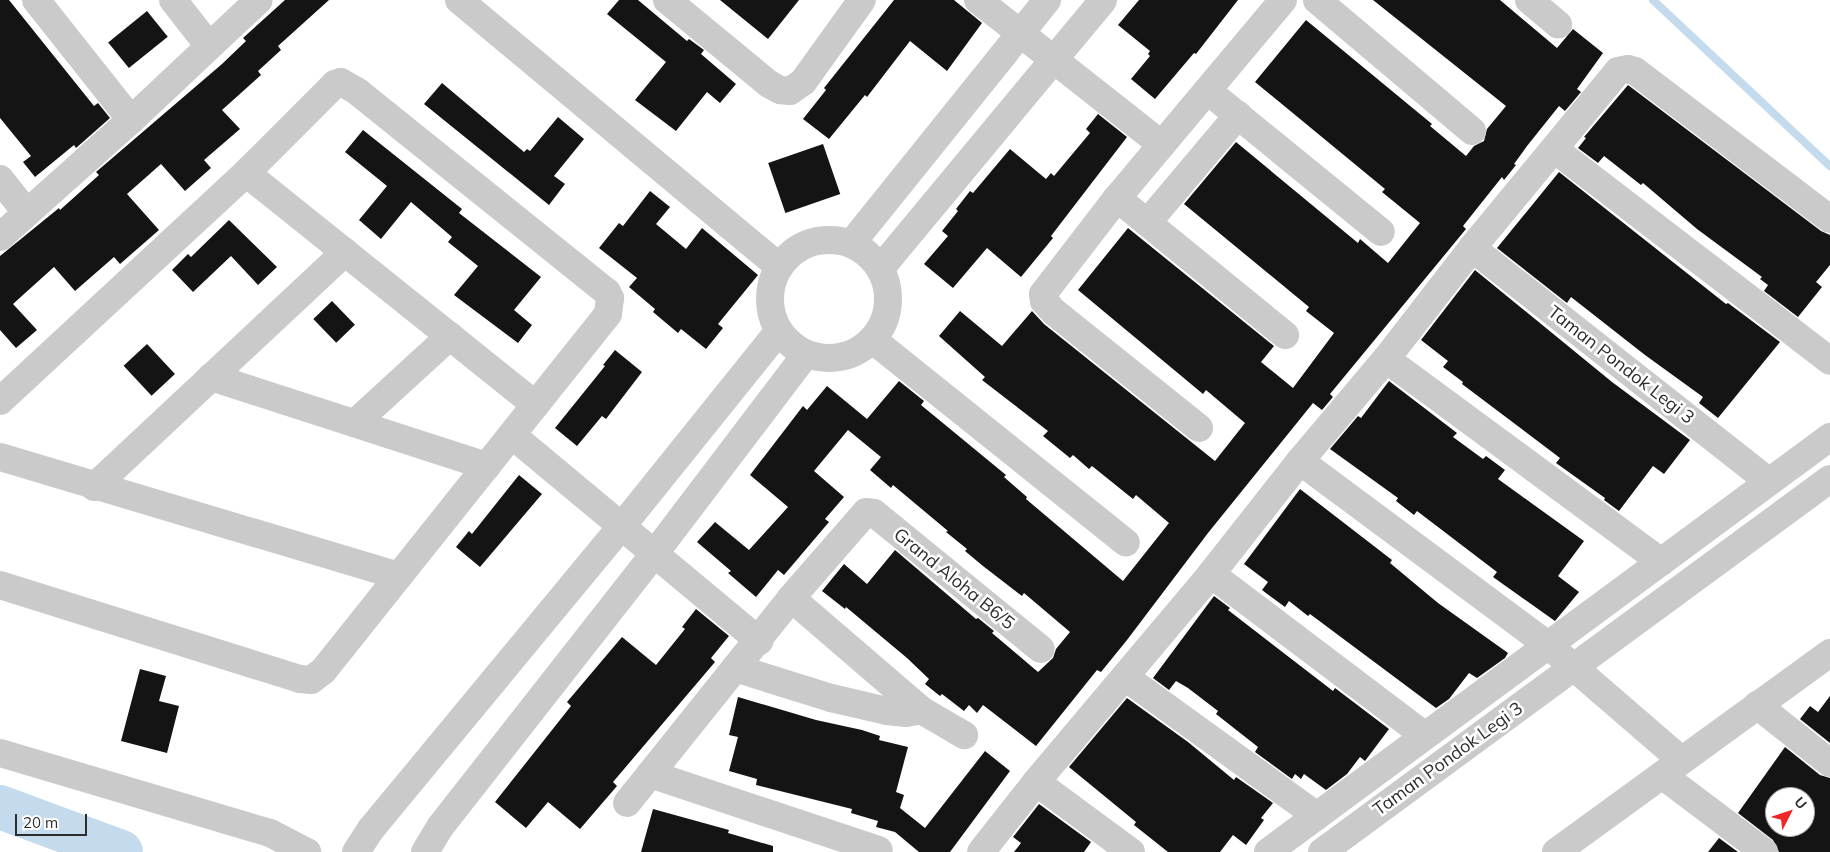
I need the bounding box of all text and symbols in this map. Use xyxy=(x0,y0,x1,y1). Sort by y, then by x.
street label: Taman Pondok Legi 3 xyxy=(1544,301,1698,429)
street label: Grand Aloha B6/5 xyxy=(889,524,1019,634)
street label: Taman Pondok Legi 3 xyxy=(1369,698,1527,820)
north arrow xyxy=(1765,787,1815,837)
text: U xyxy=(1790,793,1811,813)
scale bar xyxy=(18,804,90,836)
text: 20 m xyxy=(23,813,58,832)

